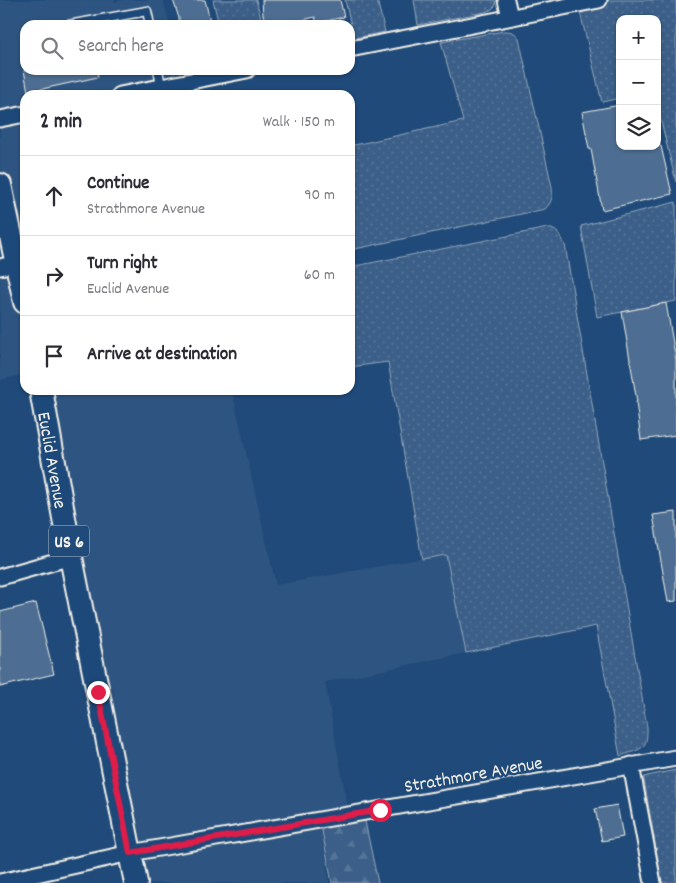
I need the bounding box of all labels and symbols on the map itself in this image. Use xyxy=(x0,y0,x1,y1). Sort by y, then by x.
street label: Euclid Avenue xyxy=(28,410,72,511)
road number: US 6 xyxy=(49,526,89,556)
route end xyxy=(87,681,110,704)
street label: Strathmore Avenue xyxy=(402,751,545,802)
route start xyxy=(369,799,392,822)

